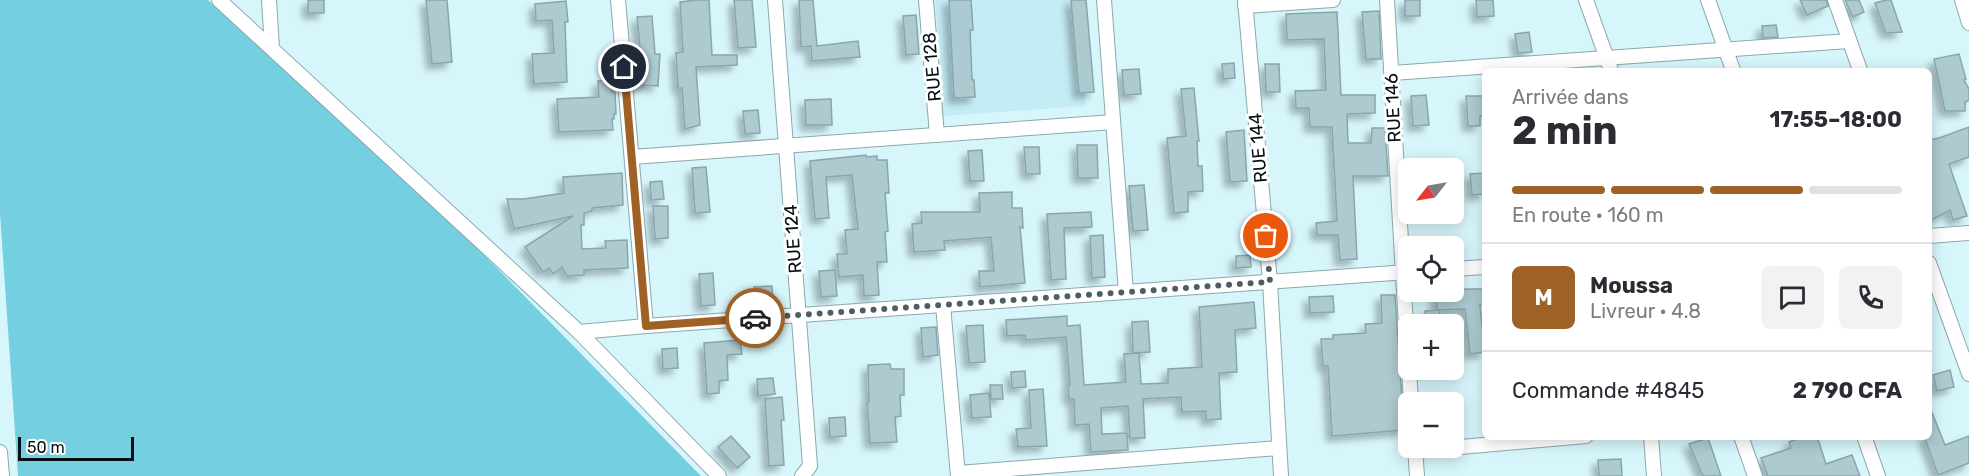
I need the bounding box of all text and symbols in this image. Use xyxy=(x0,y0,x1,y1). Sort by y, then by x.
street label: RUE 128 xyxy=(918,31,946,103)
pin xyxy=(598,41,649,92)
icon: home xyxy=(607,50,640,83)
street label: RUE 146 xyxy=(1380,73,1406,143)
text: Arrivée dans xyxy=(1512,85,1629,109)
text: 17:55–18:00 xyxy=(1770,106,1902,133)
text: 2 min xyxy=(1512,108,1618,154)
street label: RUE 144 xyxy=(1244,112,1272,184)
north arrow xyxy=(1398,158,1464,224)
map controls xyxy=(1398,158,1464,458)
text: En route · 160 m xyxy=(1512,203,1664,227)
street label: RUE 124 xyxy=(780,204,806,274)
pin xyxy=(1240,210,1291,261)
icon: bag xyxy=(1249,219,1282,252)
button: locate xyxy=(1398,236,1464,302)
button: chat xyxy=(1761,266,1824,329)
button: phone xyxy=(1839,266,1902,329)
text: Moussa xyxy=(1590,272,1673,299)
text: M xyxy=(1534,284,1553,311)
courier xyxy=(725,288,785,348)
text: Livreur · 4.8 xyxy=(1590,299,1701,323)
icon: car xyxy=(739,302,772,335)
button: + xyxy=(1398,314,1464,380)
text: Commande #4845 xyxy=(1512,377,1704,404)
text: 2 790 CFA xyxy=(1793,377,1902,404)
button: − xyxy=(1398,392,1464,458)
scale bar xyxy=(18,434,134,462)
text: 50 m xyxy=(27,438,65,457)

